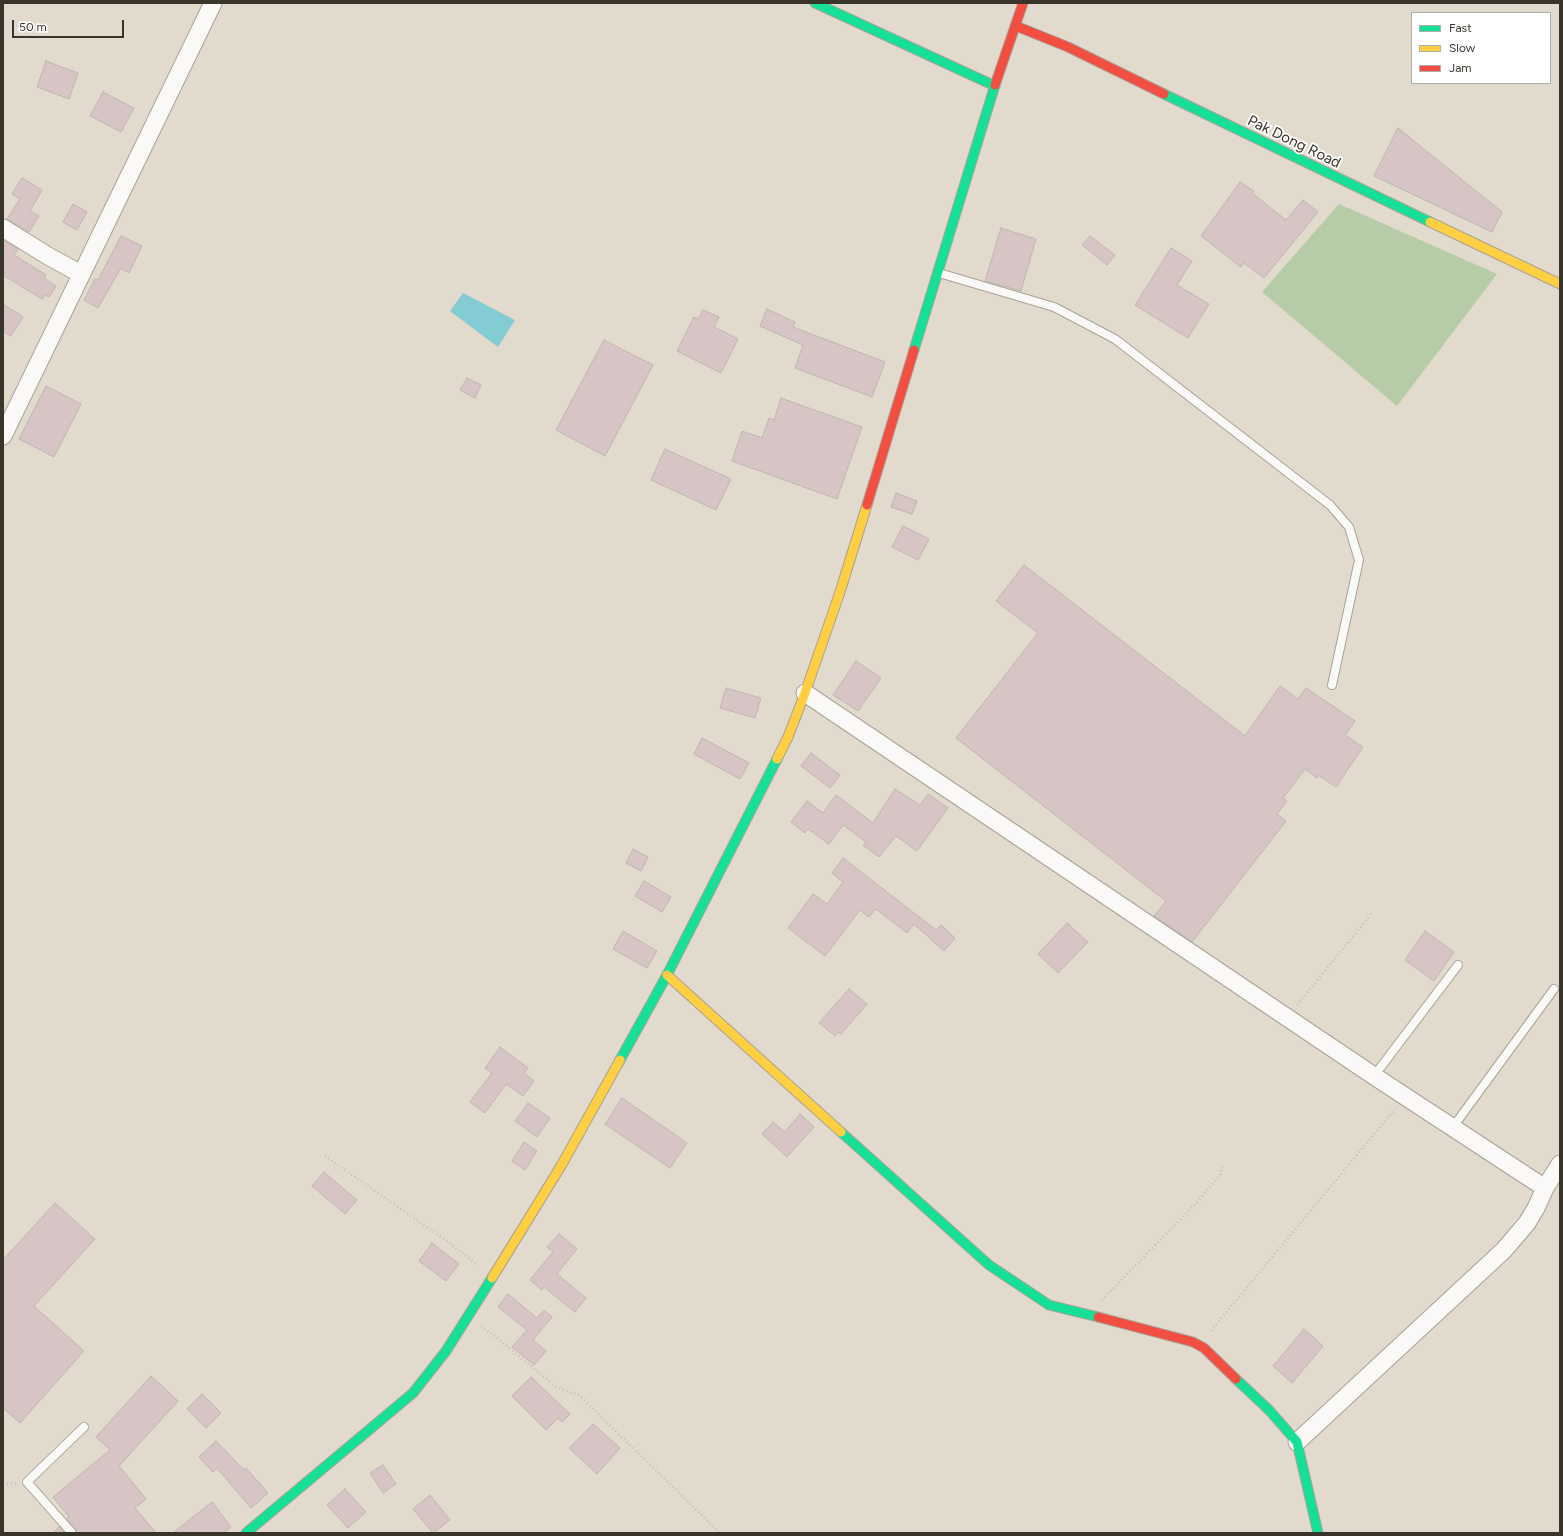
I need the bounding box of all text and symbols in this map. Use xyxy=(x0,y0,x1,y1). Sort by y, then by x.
scale bar xyxy=(14,12,126,38)
legend xyxy=(1411,12,1551,84)
text: 50 m xyxy=(19,20,47,34)
text: Fast xyxy=(1449,21,1472,35)
text: Slow xyxy=(1449,41,1475,55)
text: Jam xyxy=(1449,61,1472,75)
street label: Pak Dong Road xyxy=(1244,112,1344,172)

